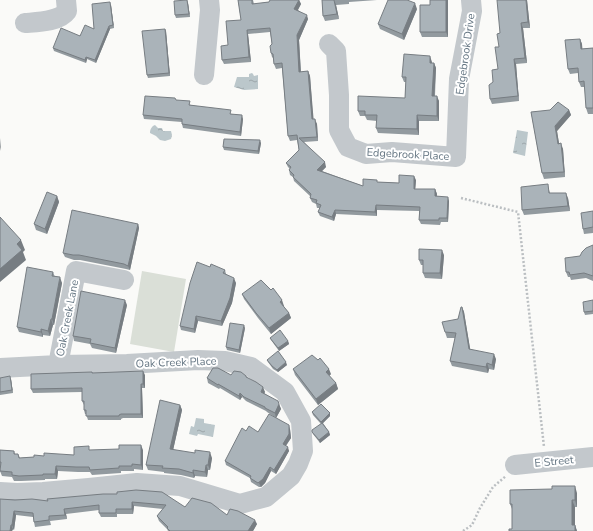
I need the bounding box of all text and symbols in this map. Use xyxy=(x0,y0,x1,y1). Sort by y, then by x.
street label: Edgebrook Drive xyxy=(452,12,479,96)
street label: Edgebrook Place xyxy=(366,145,450,164)
street label: Oak Creek Lane xyxy=(53,278,82,358)
street label: Oak Creek Place xyxy=(135,354,217,371)
street label: E Street xyxy=(534,452,574,471)

